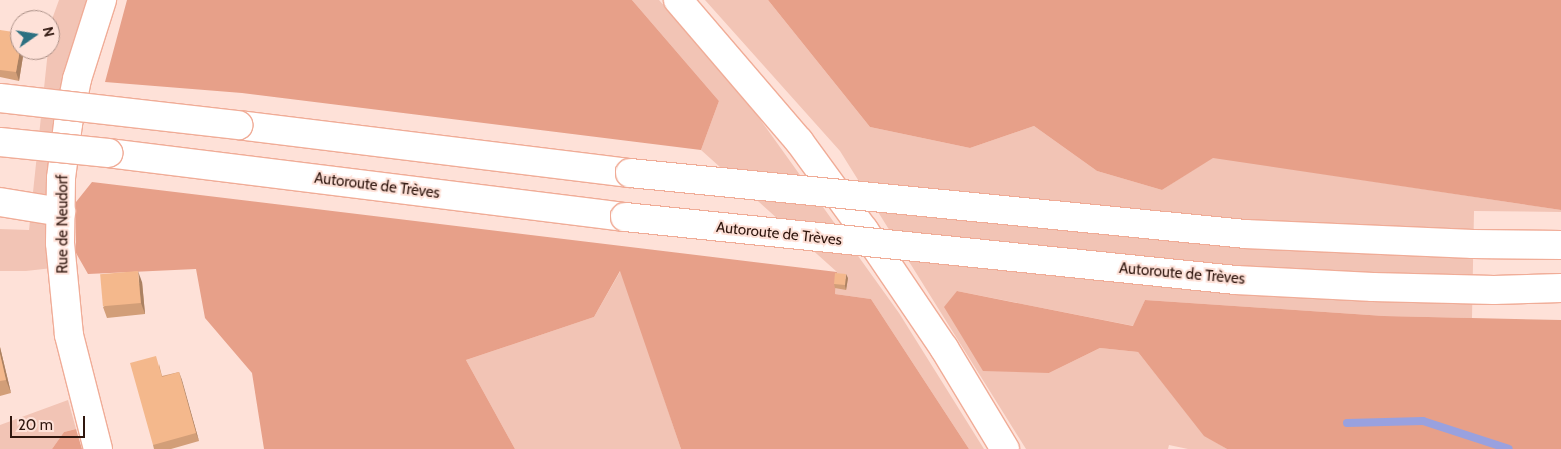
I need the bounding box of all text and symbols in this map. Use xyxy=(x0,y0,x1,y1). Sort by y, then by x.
north arrow xyxy=(10,10,60,60)
text: N xyxy=(39,25,59,39)
street label: Autoroute de Trèves xyxy=(313,169,441,203)
street label: Rue de Neudorf xyxy=(54,174,72,274)
street label: Autoroute de Trèves xyxy=(715,218,843,250)
street label: Autoroute de Trèves xyxy=(1118,260,1246,288)
scale bar xyxy=(12,406,88,438)
text: 20 m xyxy=(18,416,53,434)

